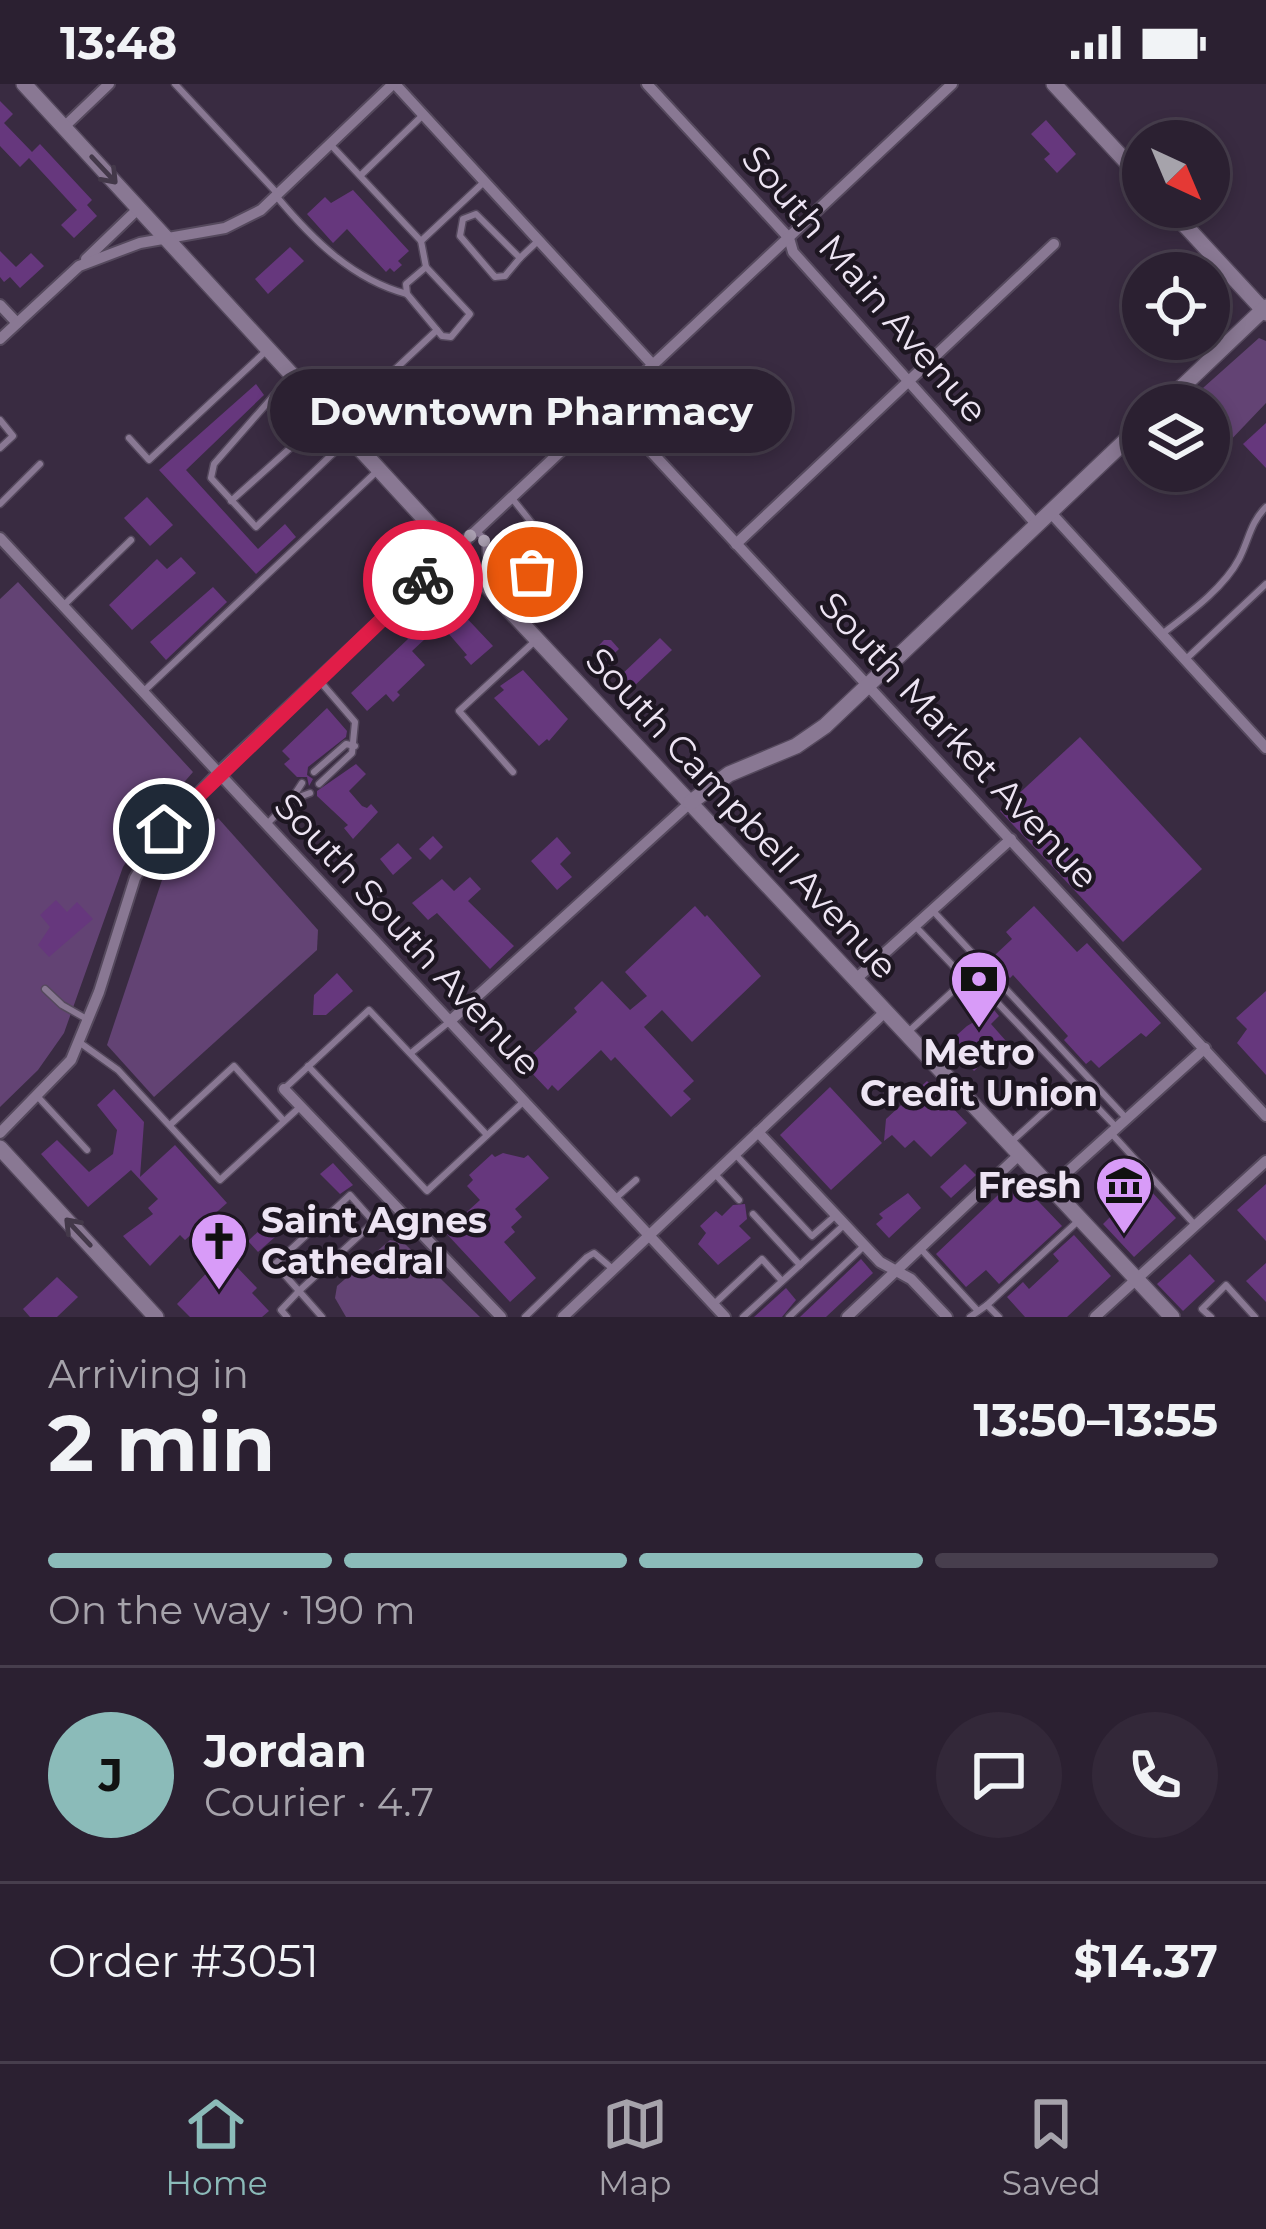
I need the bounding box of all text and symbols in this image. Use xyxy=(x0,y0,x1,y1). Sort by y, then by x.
text: 13:48 xyxy=(60,15,177,70)
north arrow xyxy=(1122,120,1230,228)
map controls xyxy=(1122,120,1230,492)
street label: South Main Avenue xyxy=(733,137,997,431)
one-way arrow xyxy=(90,154,117,184)
button: locate xyxy=(1122,252,1230,360)
callout: Downtown Pharmacy xyxy=(271,368,793,452)
button: layers xyxy=(1122,384,1230,492)
text: Downtown Pharmacy xyxy=(309,387,753,435)
courier xyxy=(363,520,483,640)
pin xyxy=(481,521,583,623)
icon: bag xyxy=(499,539,565,605)
icon: bike xyxy=(390,547,456,613)
street label: South Market Avenue xyxy=(810,583,1108,897)
street label: South Campbell Avenue xyxy=(577,638,907,988)
pin xyxy=(113,778,215,880)
street label: South South Avenue xyxy=(266,784,550,1084)
icon: home xyxy=(131,796,197,862)
bank icon: Metro Credit Union xyxy=(948,948,1010,1030)
place label: Metro Credit Union xyxy=(860,1030,1098,1115)
museum icon: Fresh xyxy=(1093,1154,1155,1236)
place label: Fresh xyxy=(977,1163,1082,1207)
place label: Saint Agnes Cathedral xyxy=(261,1198,487,1283)
church icon: Saint Agnes Cathedral xyxy=(188,1210,250,1292)
one-way arrow xyxy=(65,1218,92,1248)
text: Arriving in xyxy=(48,1350,249,1398)
text: 13:50–13:55 xyxy=(974,1392,1218,1447)
text: 2 min xyxy=(48,1395,275,1491)
text: On the way · 190 m xyxy=(48,1586,416,1634)
button: chat xyxy=(936,1712,1062,1838)
button: phone xyxy=(1092,1712,1218,1838)
text: Jordan xyxy=(204,1723,367,1778)
text: J xyxy=(99,1747,123,1802)
text: Courier · 4.7 xyxy=(204,1778,434,1826)
text: Order #3051 xyxy=(48,1933,319,1988)
text: $14.37 xyxy=(1074,1933,1218,1988)
tab: Home xyxy=(165,2091,268,2203)
tab: Map xyxy=(598,2091,671,2203)
tab: Saved xyxy=(1002,2091,1101,2203)

